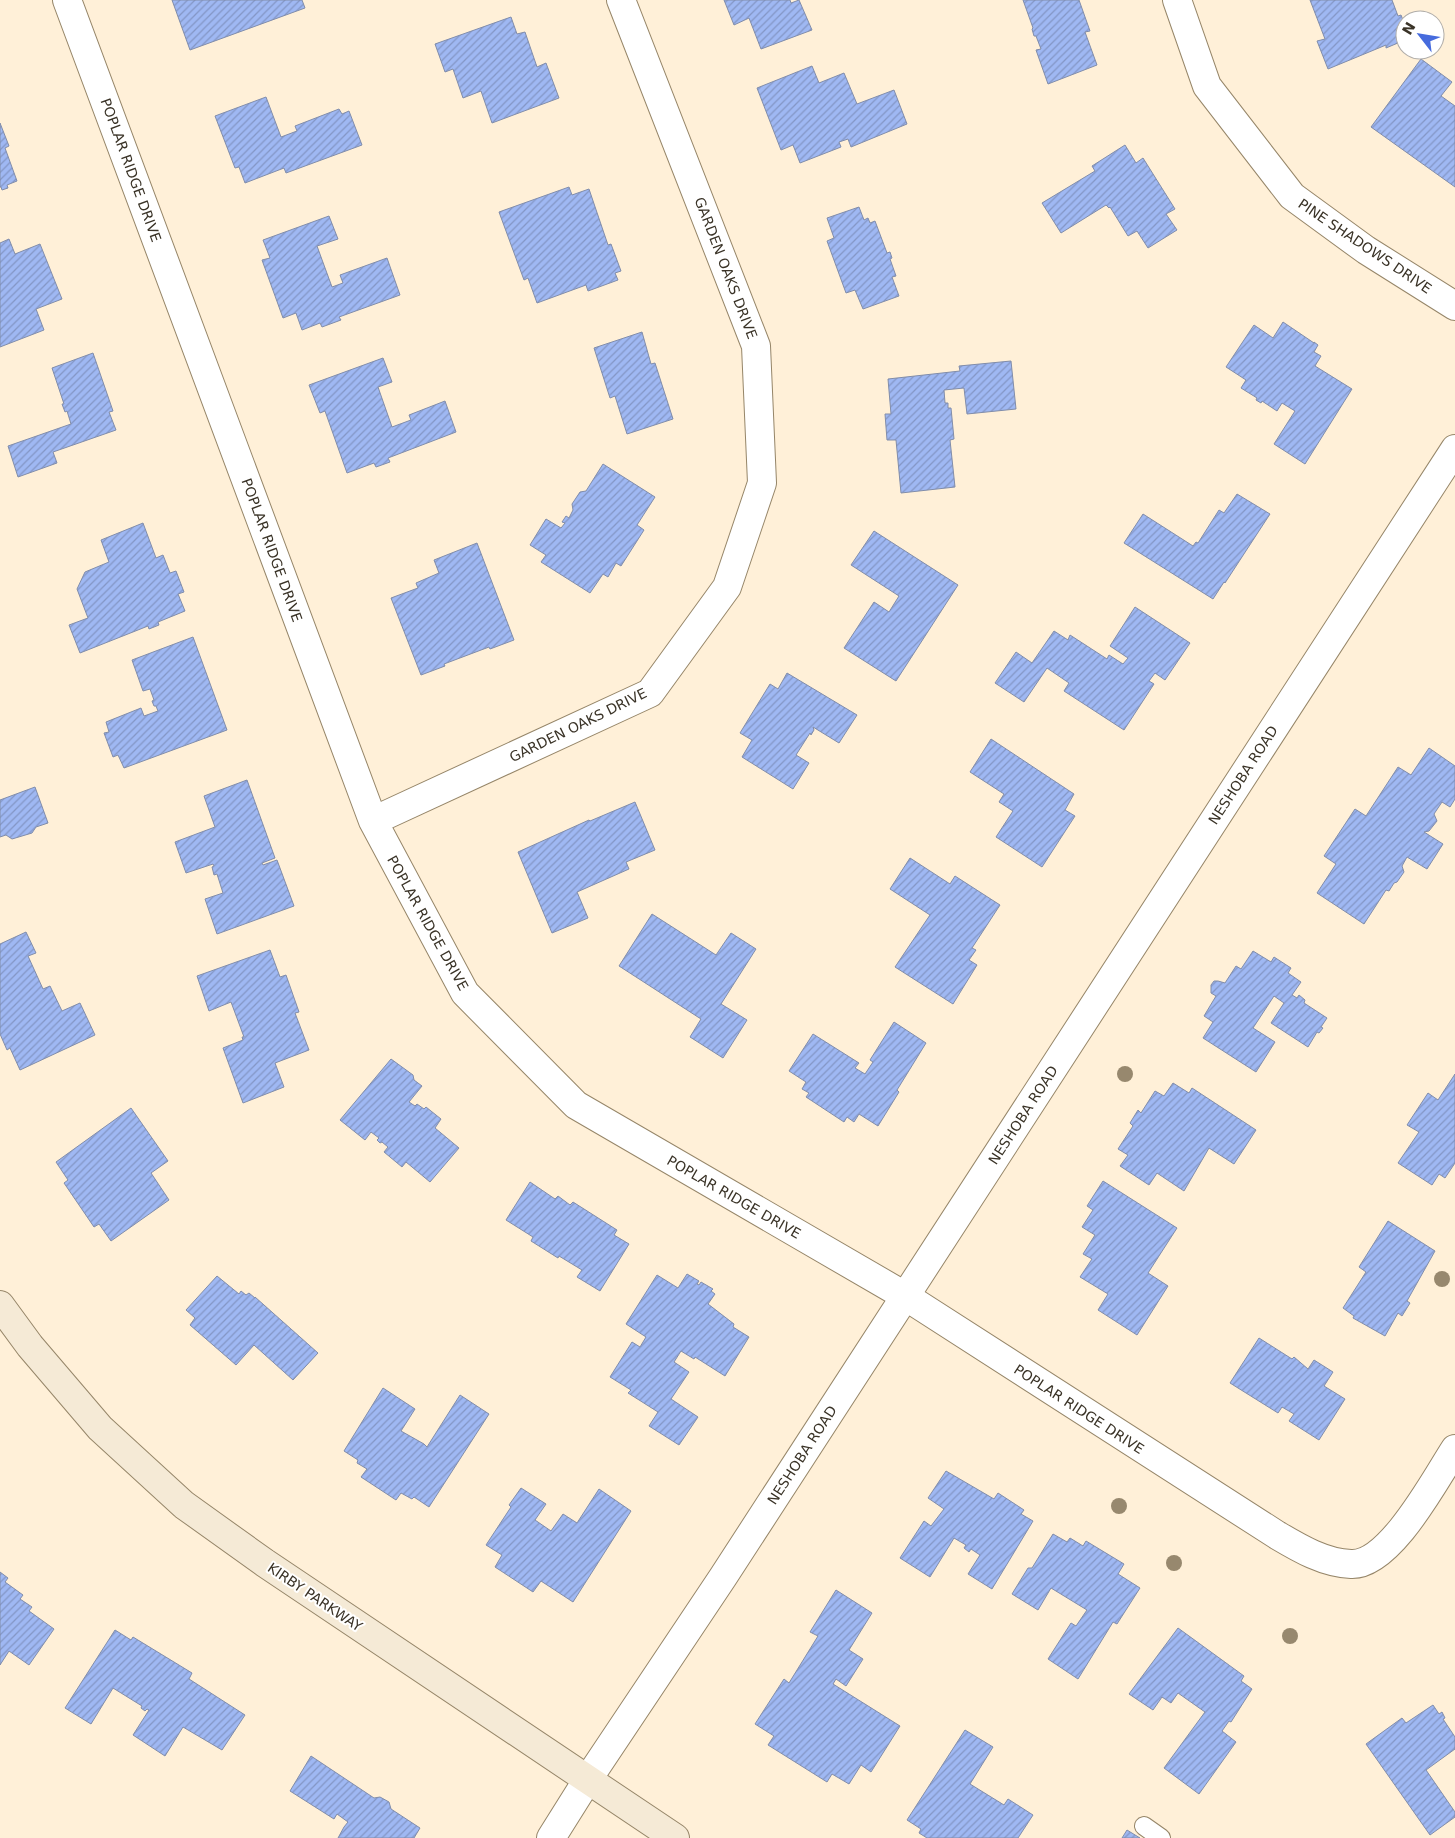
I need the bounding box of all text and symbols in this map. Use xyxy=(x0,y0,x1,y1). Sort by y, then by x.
north arrow xyxy=(1395,10,1445,60)
text: N xyxy=(1399,19,1419,37)
street label: POPLAR RIDGE DRIVE xyxy=(98,96,164,244)
street label: GARDEN OAKS DRIVE xyxy=(692,195,760,341)
street label: PINE SHADOWS DRIVE xyxy=(1295,195,1435,297)
street label: POPLAR RIDGE DRIVE xyxy=(239,476,305,624)
street label: GARDEN OAKS DRIVE xyxy=(507,685,649,765)
street label: NESHOBA ROAD xyxy=(1205,723,1281,827)
street label: POPLAR RIDGE DRIVE xyxy=(384,853,472,993)
street label: NESHOBA ROAD xyxy=(985,1063,1061,1167)
street label: POPLAR RIDGE DRIVE xyxy=(664,1152,804,1242)
street label: POPLAR RIDGE DRIVE xyxy=(1011,1361,1147,1457)
street label: NESHOBA ROAD xyxy=(764,1403,840,1507)
street label: KIRBY PARKWAY xyxy=(265,1559,366,1635)

